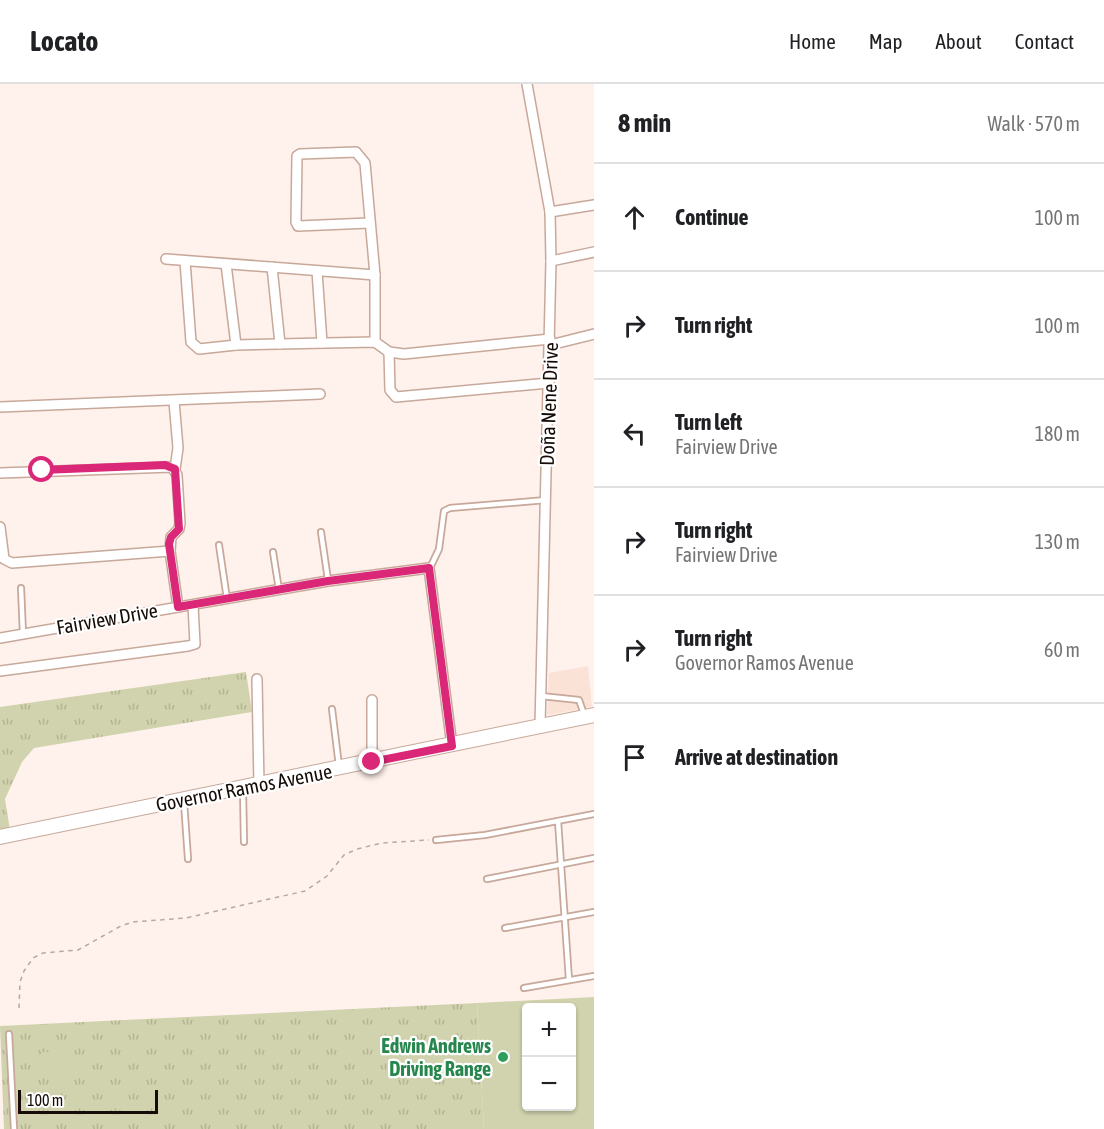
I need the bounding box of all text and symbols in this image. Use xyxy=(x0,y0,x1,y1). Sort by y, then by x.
text: Locato xyxy=(30,25,98,57)
text: Home xyxy=(789,29,836,53)
text: Map xyxy=(869,29,903,53)
text: About xyxy=(936,29,982,53)
text: Contact xyxy=(1015,29,1074,53)
text: 8 min xyxy=(618,108,671,138)
text: Walk · 570 m xyxy=(988,112,1080,135)
icon: ahead xyxy=(618,201,651,234)
text: Continue xyxy=(675,204,749,230)
text: 100 m xyxy=(1035,206,1080,229)
icon: right xyxy=(618,309,651,342)
text: Turn right xyxy=(675,312,752,338)
text: 100 m xyxy=(1035,314,1080,337)
street label: Doña Nene Drive xyxy=(535,342,562,466)
text: Turn left xyxy=(675,409,742,435)
icon: left xyxy=(618,417,651,450)
text: 180 m xyxy=(1035,422,1080,445)
text: Fairview Drive xyxy=(675,435,778,458)
route start xyxy=(28,456,54,482)
text: Turn right xyxy=(675,517,752,543)
icon: right xyxy=(618,525,651,558)
text: 130 m xyxy=(1035,530,1080,553)
text: Fairview Drive xyxy=(675,543,778,566)
street label: Fairview Drive xyxy=(54,598,159,639)
text: Turn right xyxy=(675,625,752,651)
icon: right xyxy=(618,633,651,666)
text: 60 m xyxy=(1044,638,1080,661)
text: Governor Ramos Avenue xyxy=(675,651,854,674)
icon: arrive xyxy=(618,741,651,774)
text: Arrive at destination xyxy=(675,744,838,770)
route end xyxy=(358,748,384,774)
street label: Governor Ramos Avenue xyxy=(154,759,334,816)
map controls xyxy=(522,1003,576,1111)
button: + xyxy=(522,1003,576,1057)
place label: Edwin Andrews Driving Range xyxy=(381,1034,491,1080)
marker: Edwin Andrews Driving Range xyxy=(496,1050,510,1064)
button: − xyxy=(522,1057,576,1111)
scale bar xyxy=(18,1087,158,1114)
text: 100 m xyxy=(27,1091,63,1109)

